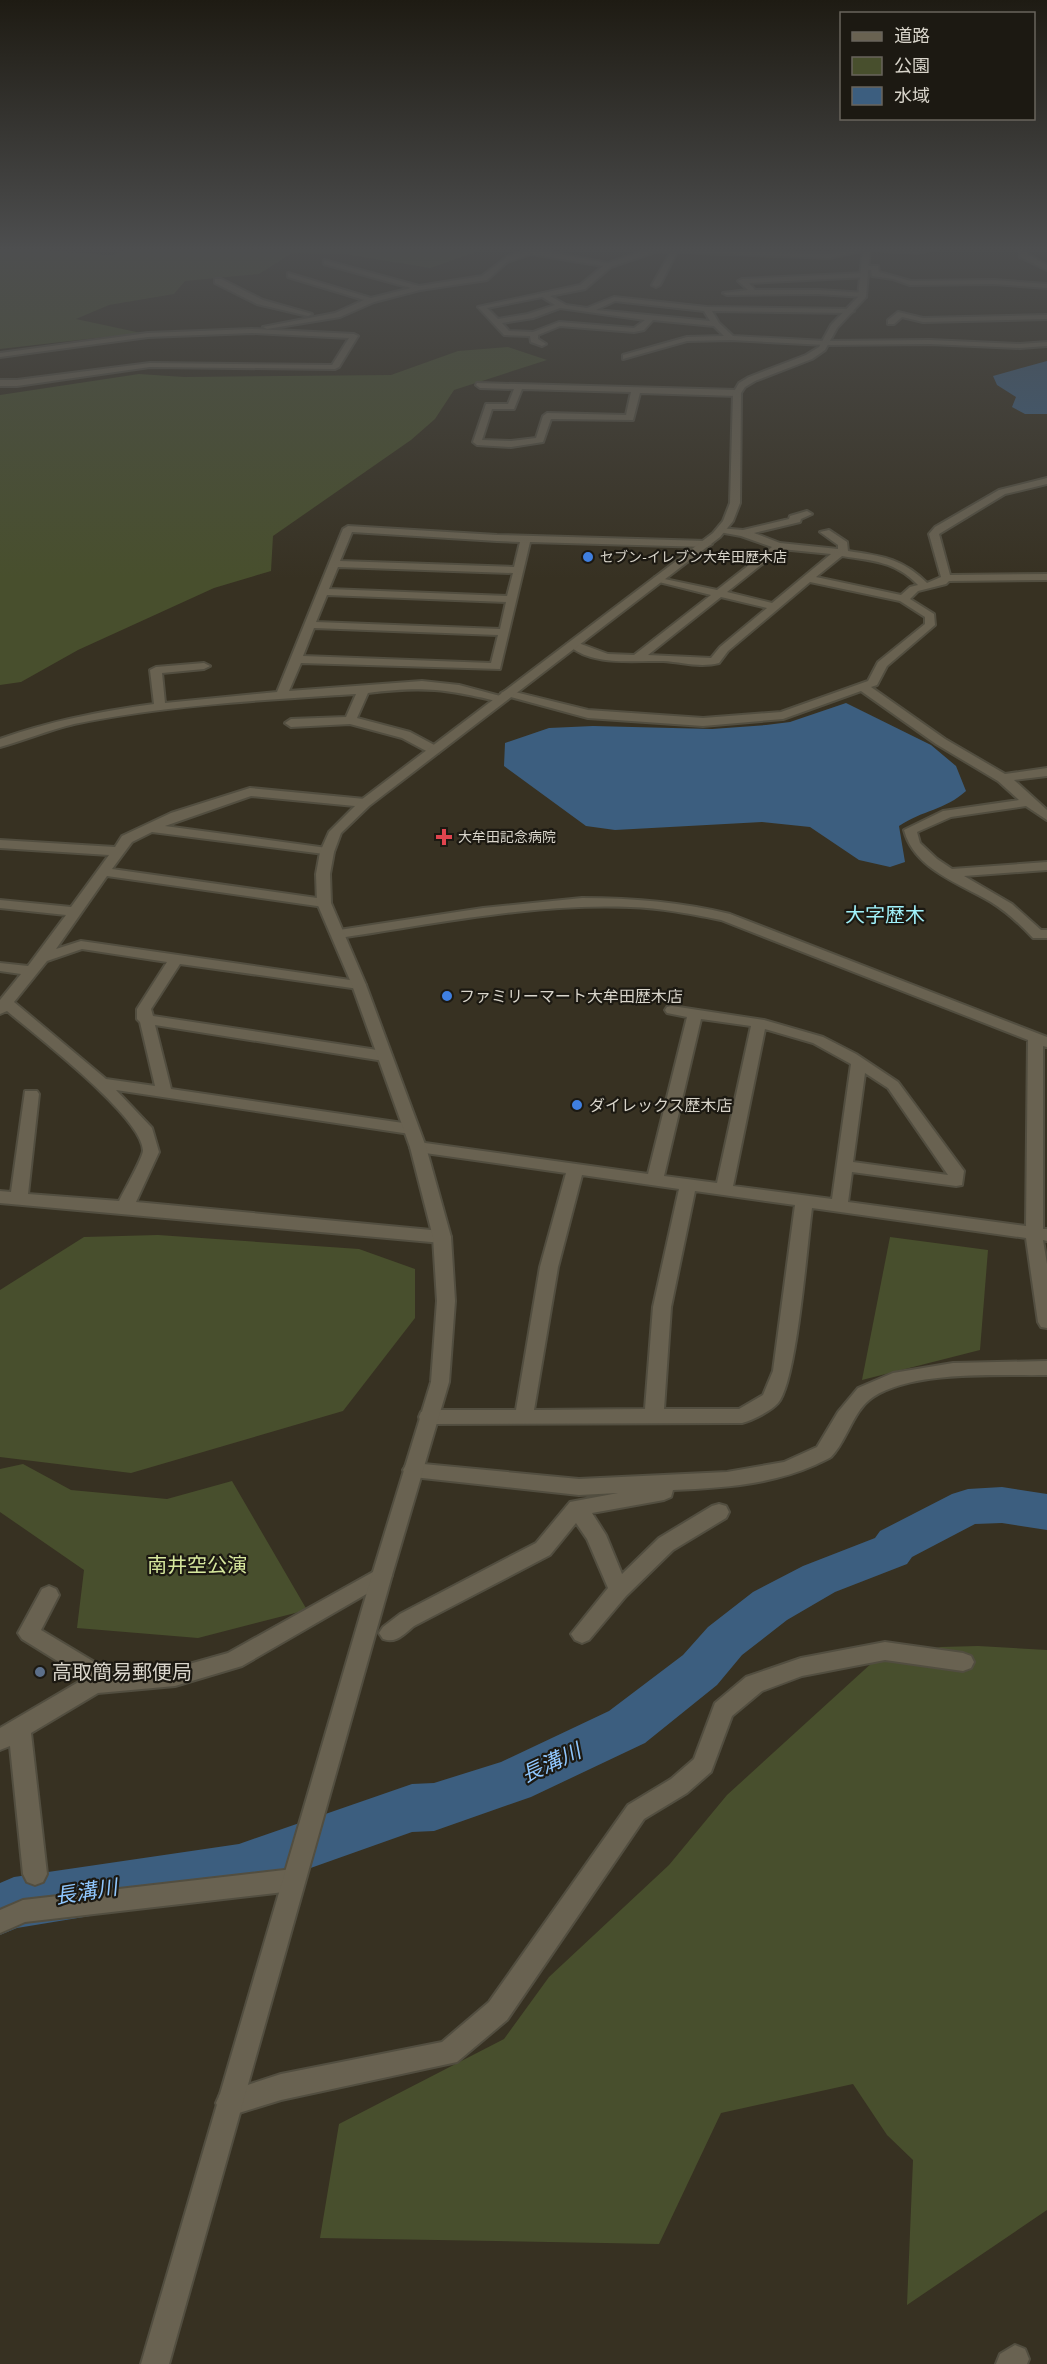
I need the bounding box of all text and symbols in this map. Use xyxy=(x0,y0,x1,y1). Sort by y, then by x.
legend xyxy=(840,12,1035,120)
text: 道路 xyxy=(894,24,930,47)
text: 公園 xyxy=(894,54,930,77)
text: 水域 xyxy=(894,84,930,107)
place label: セブン-イレブン大牟田歴木店 xyxy=(600,548,787,566)
marker: セブン-イレブン大牟田歴木店 xyxy=(581,550,595,564)
marker: 大牟田記念病院 xyxy=(435,828,453,846)
place label: 大牟田記念病院 xyxy=(458,828,556,846)
district label: 大字歴木 xyxy=(845,902,925,928)
place label: ファミリーマート大牟田歴木店 xyxy=(459,986,683,1006)
marker: ファミリーマート大牟田歴木店 xyxy=(440,989,454,1003)
place label: ダイレックス歴木店 xyxy=(589,1095,733,1115)
marker: ダイレックス歴木店 xyxy=(570,1098,584,1112)
park label: 南井空公演 xyxy=(147,1552,247,1578)
place label: 高取簡易郵便局 xyxy=(52,1659,192,1685)
marker: 高取簡易郵便局 xyxy=(33,1665,47,1679)
water label: 長溝川 xyxy=(517,1736,587,1788)
water label: 長溝川 xyxy=(53,1873,121,1910)

